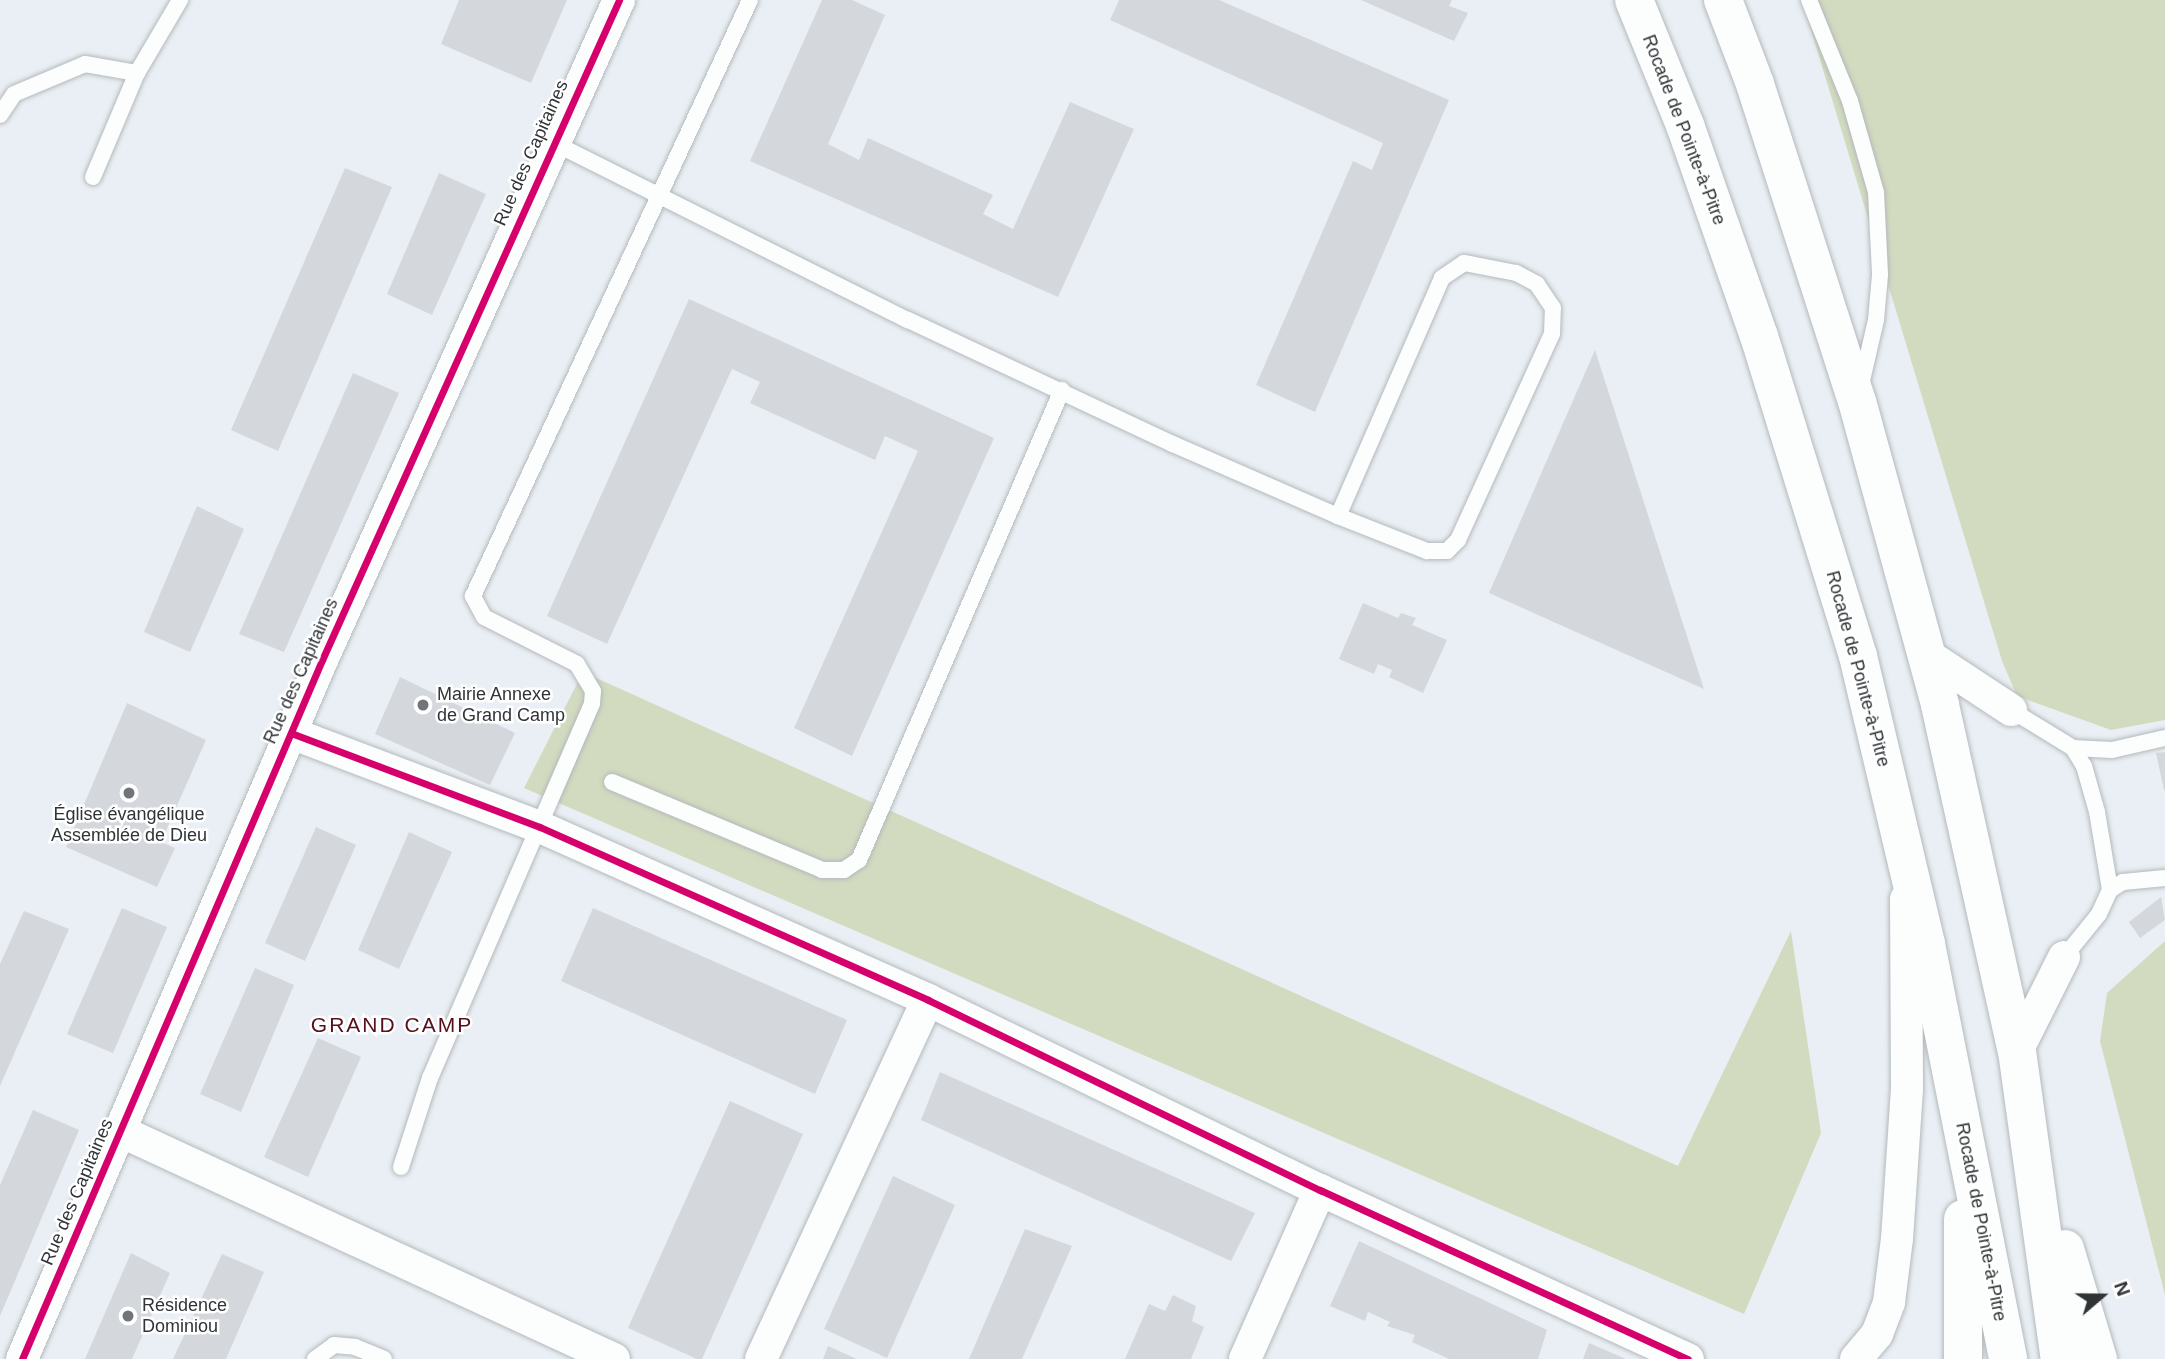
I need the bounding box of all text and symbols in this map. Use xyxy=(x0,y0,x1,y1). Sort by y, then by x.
street label: Rocade de Pointe-à-Pitre xyxy=(1638,32,1730,228)
street label: Rue des Capitaines xyxy=(489,77,573,229)
street label: Rocade de Pointe-à-Pitre xyxy=(1821,569,1895,769)
street label: Rue des Capitaines xyxy=(259,595,343,747)
place label: Mairie Annexe de Grand Camp xyxy=(437,684,565,726)
marker: Mairie Annexe de Grand Camp xyxy=(415,697,431,713)
marker: Église évangélique Assemblée de Dieu xyxy=(121,785,137,801)
place label: Église évangélique Assemblée de Dieu xyxy=(51,804,207,846)
district label: GRAND CAMP xyxy=(312,1012,472,1038)
street label: Rue des Capitaines xyxy=(36,1115,118,1269)
street label: Rocade de Pointe-à-Pitre xyxy=(1951,1121,2011,1323)
north arrow xyxy=(2067,1261,2137,1331)
text: N xyxy=(2110,1279,2134,1299)
place label: Résidence Dominiou xyxy=(142,1295,227,1338)
marker: Résidence Dominiou xyxy=(120,1308,136,1324)

